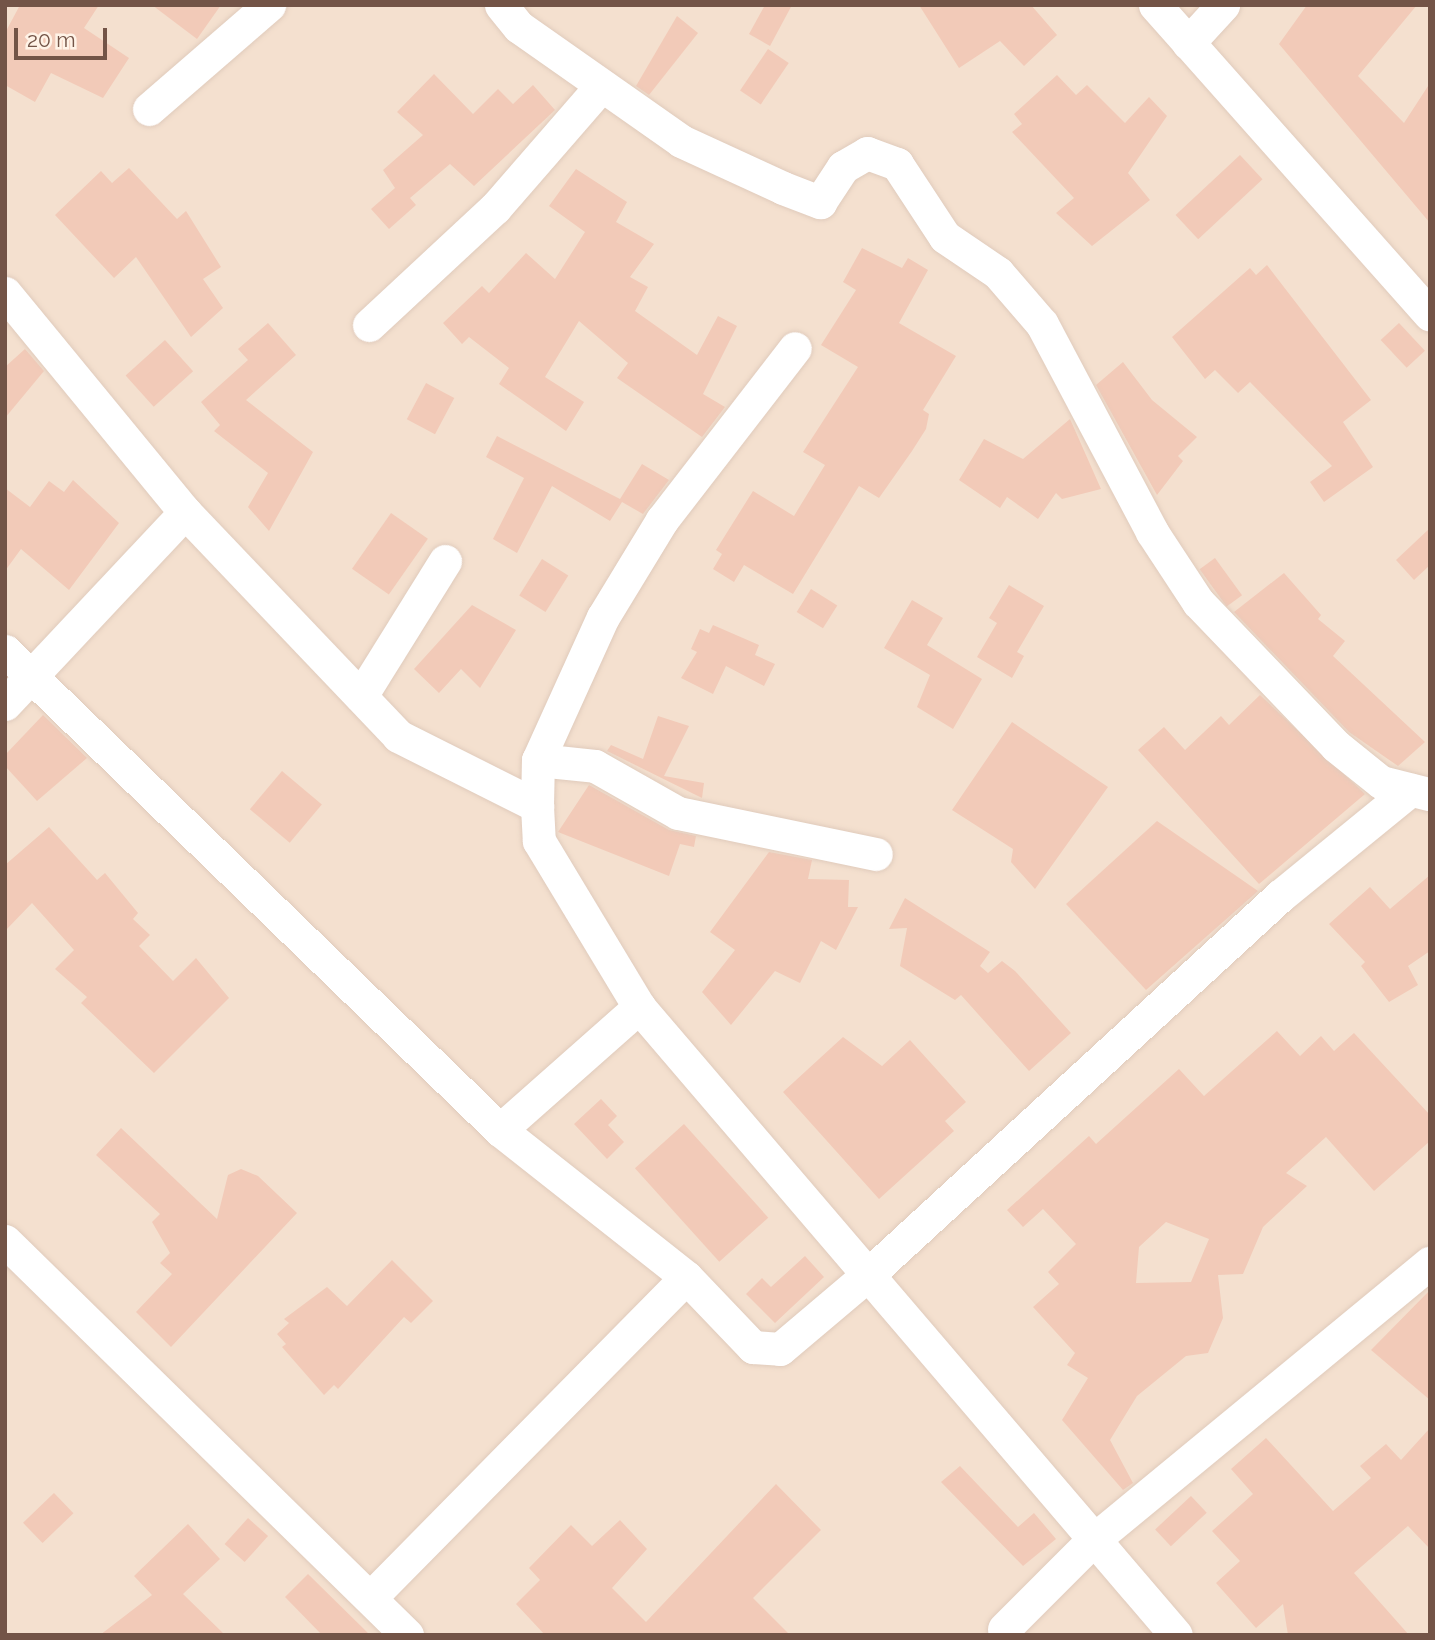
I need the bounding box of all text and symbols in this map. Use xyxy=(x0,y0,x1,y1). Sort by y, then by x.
scale bar xyxy=(18,14,110,58)
text: 20 m xyxy=(27,27,75,52)

